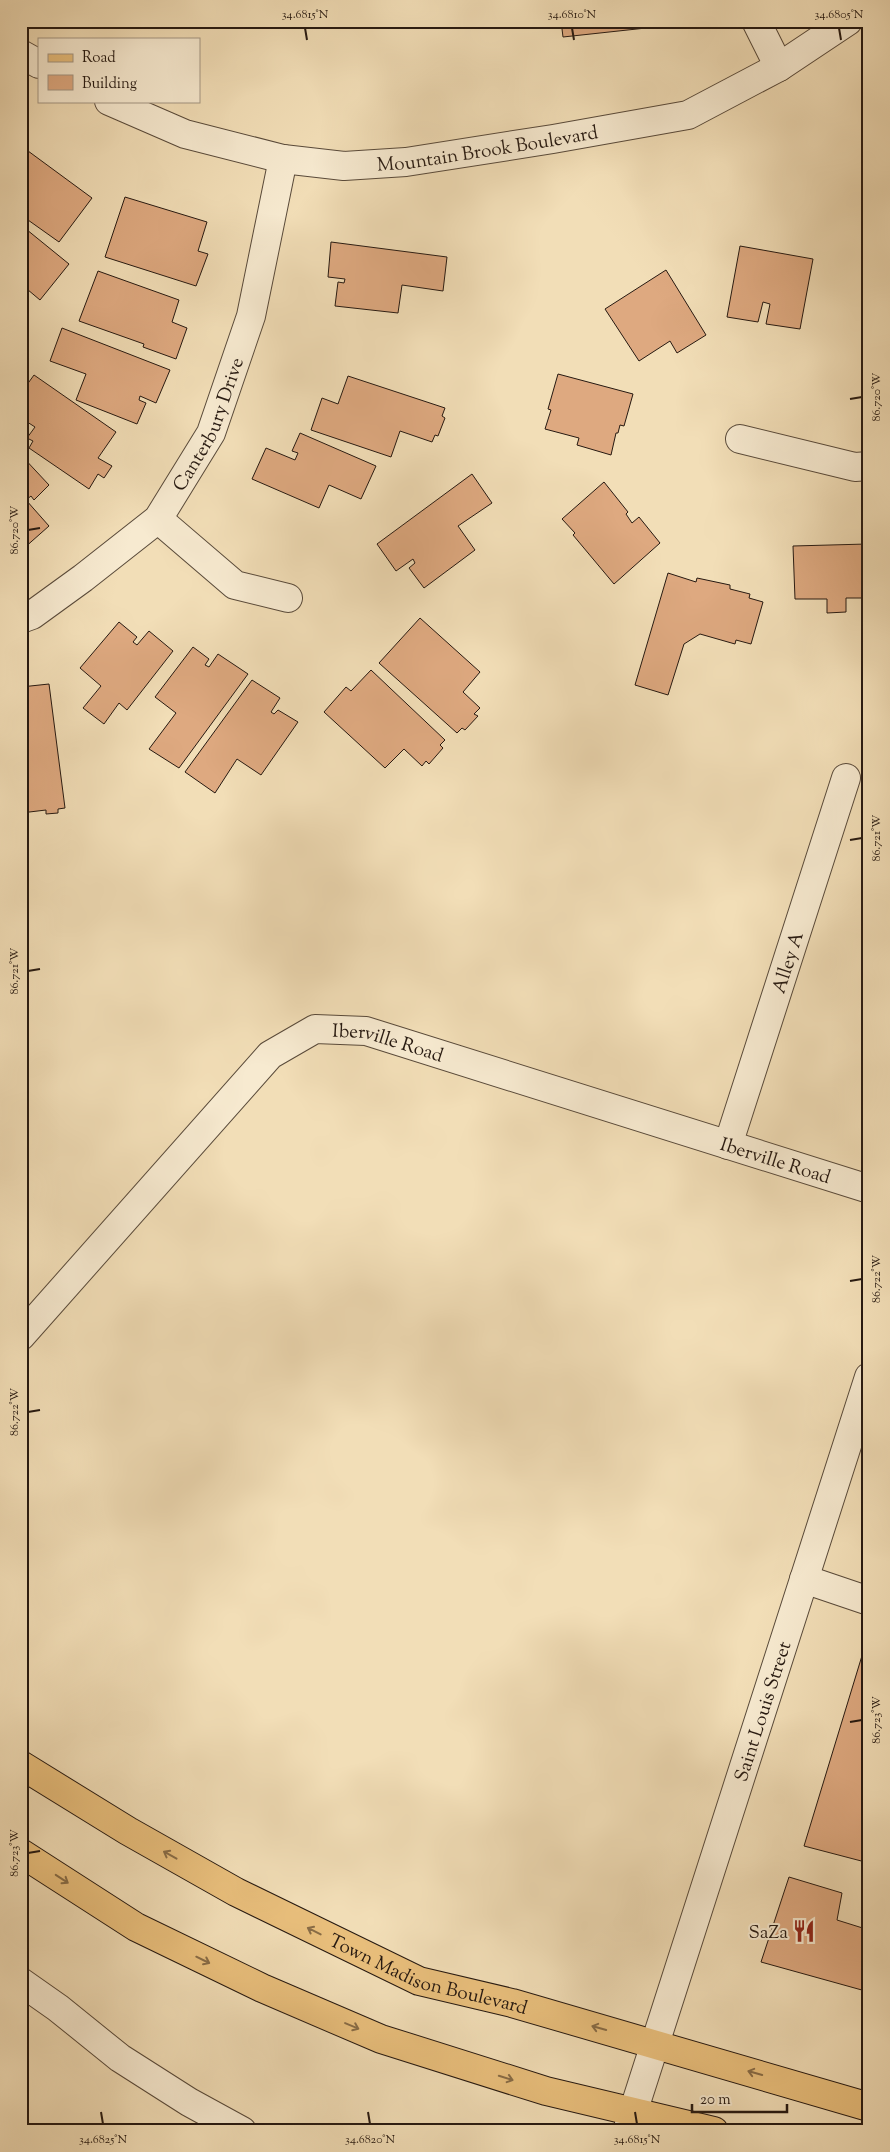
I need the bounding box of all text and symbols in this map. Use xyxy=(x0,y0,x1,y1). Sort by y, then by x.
text: 34.6815°N xyxy=(282,6,329,24)
text: 34.6810°N xyxy=(548,6,597,24)
text: 34.6805°N xyxy=(815,6,864,24)
legend xyxy=(38,38,200,102)
text: Road xyxy=(82,48,116,69)
text: Building xyxy=(82,74,137,95)
street label: Mountain Brook Boulevard xyxy=(376,120,601,180)
street label: Canterbury Drive xyxy=(167,354,252,497)
text: 86.720°W xyxy=(868,372,886,421)
text: 86.720°W xyxy=(6,505,24,554)
text: 86.721°W xyxy=(868,814,886,861)
street label: Alley A xyxy=(767,928,812,997)
text: 86.721°W xyxy=(6,947,24,994)
street label: Iberville Road xyxy=(332,1019,447,1071)
street label: Iberville Road xyxy=(716,1132,834,1192)
text: 86.722°W xyxy=(868,1254,886,1303)
text: 86.722°W xyxy=(6,1387,24,1436)
street label: Saint Louis Street xyxy=(729,1638,799,1785)
text: 86.723°W xyxy=(868,1696,886,1744)
text: 86.723°W xyxy=(6,1829,24,1877)
one-way arrow xyxy=(163,1850,178,1860)
one-way arrow xyxy=(55,1875,69,1885)
restaurant icon: SaZa xyxy=(791,1918,817,1944)
place label: SaZa xyxy=(748,1920,788,1947)
one-way arrow xyxy=(307,1926,322,1935)
street label: Town Madison Boulevard xyxy=(324,1928,531,2023)
one-way arrow xyxy=(196,1955,211,1965)
one-way arrow xyxy=(344,2022,359,2032)
one-way arrow xyxy=(591,2022,607,2032)
one-way arrow xyxy=(747,2068,763,2078)
one-way arrow xyxy=(497,2073,513,2083)
scale bar xyxy=(692,2082,788,2114)
text: 20 m xyxy=(700,2090,731,2111)
text: 34.6825°N xyxy=(79,2131,127,2149)
text: 34.6820°N xyxy=(345,2131,395,2149)
text: 34.6815°N xyxy=(614,2131,661,2149)

